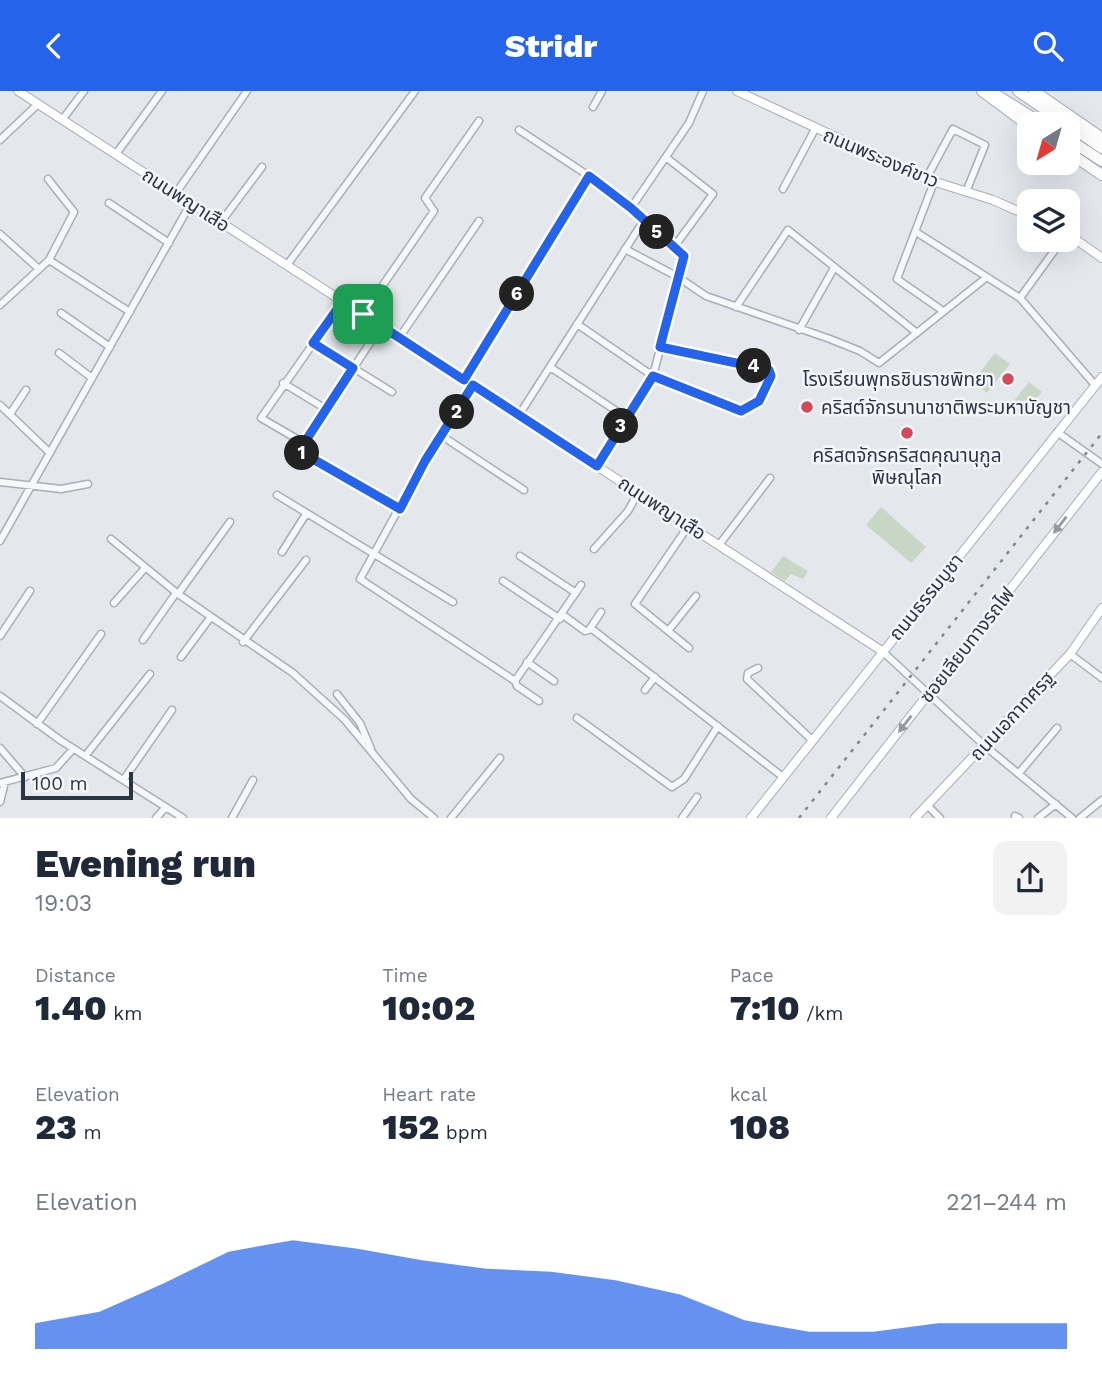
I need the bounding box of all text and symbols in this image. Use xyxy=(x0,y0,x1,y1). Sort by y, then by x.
icon: back xyxy=(35,27,73,65)
text: Stridr xyxy=(505,27,597,65)
icon: search xyxy=(1029,27,1067,65)
north arrow xyxy=(1017,112,1080,175)
map controls xyxy=(1017,112,1080,252)
street label: ถนนพระองค์ขาว xyxy=(819,123,943,193)
street label: ถนนพญาเสือ xyxy=(138,163,234,237)
button: layers xyxy=(1017,189,1080,252)
pin: 5 xyxy=(640,215,674,249)
text: 5 xyxy=(651,220,662,243)
pin: 6 xyxy=(500,277,534,311)
text: 6 xyxy=(511,282,522,305)
pin xyxy=(333,284,393,344)
icon: arrive xyxy=(344,295,382,333)
pin: 4 xyxy=(736,349,772,383)
text: 4 xyxy=(747,354,760,377)
place label: โรงเรียนพุทธชินราชพิทยา xyxy=(803,368,994,391)
marker: โรงเรียนพุทธชินราชพิทยา xyxy=(1000,371,1016,387)
pin: 2 xyxy=(440,395,475,429)
place label: คริสต์จักรนานาชาติพระมหาบัญชา xyxy=(821,396,1071,419)
marker: คริสต์จักรนานาชาติพระมหาบัญชา xyxy=(799,399,815,415)
text: 2 xyxy=(451,400,462,423)
pin: 3 xyxy=(604,409,638,443)
text: 3 xyxy=(615,414,626,437)
marker: คริสตจักรคริสตคุณานุกูล พิษณุโลก xyxy=(899,425,915,441)
pin: 1 xyxy=(284,435,320,471)
text: 1 xyxy=(297,441,306,464)
place label: คริสตจักรคริสตคุณานุกูล พิษณุโลก xyxy=(812,444,1002,489)
street label: ถนนพญาเสือ xyxy=(614,471,710,545)
one-way arrow xyxy=(1053,517,1068,534)
street label: ถนนธรรมบูชา xyxy=(884,549,969,646)
street label: ซอยเลียบทางรถไฟ xyxy=(915,583,1019,707)
street label: ถนนเอกาทศรฐ xyxy=(965,667,1059,765)
one-way arrow xyxy=(898,715,912,733)
scale bar xyxy=(21,769,133,801)
text: 100 m xyxy=(32,772,88,795)
button: share xyxy=(993,841,1067,915)
text: Evening run xyxy=(35,842,256,886)
text: 19:03 xyxy=(35,890,92,917)
text: Distance xyxy=(35,964,116,987)
text: Time xyxy=(382,964,428,987)
text: Pace xyxy=(730,964,774,987)
text: 1.40 xyxy=(35,987,107,1029)
text: 10:02 xyxy=(382,987,475,1029)
text: 7:10 xyxy=(730,987,800,1029)
text: km xyxy=(107,1002,142,1025)
text: /km xyxy=(800,1002,843,1025)
text: Elevation xyxy=(35,1083,120,1106)
text: Heart rate xyxy=(382,1083,476,1106)
text: kcal xyxy=(730,1083,767,1106)
text: 23 xyxy=(35,1106,77,1148)
text: 152 xyxy=(382,1106,439,1148)
text: 108 xyxy=(730,1106,790,1148)
text: m xyxy=(77,1121,102,1144)
text: bpm xyxy=(439,1121,488,1144)
text: Elevation xyxy=(35,1189,138,1216)
text: 221–244 m xyxy=(946,1189,1067,1216)

